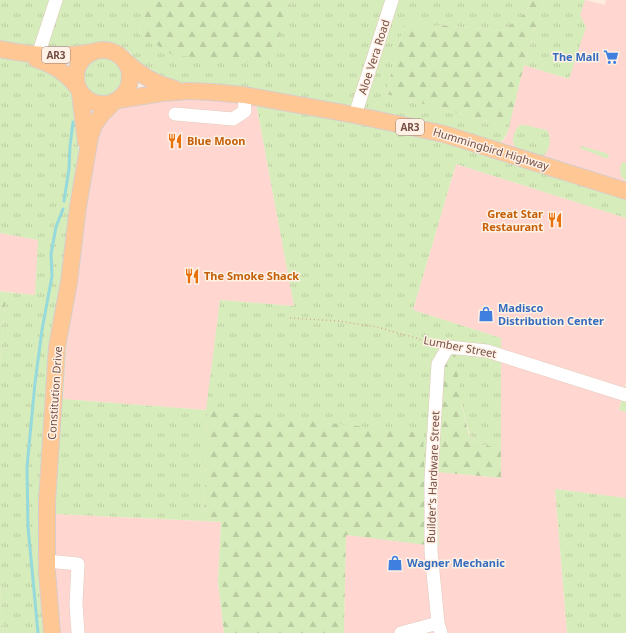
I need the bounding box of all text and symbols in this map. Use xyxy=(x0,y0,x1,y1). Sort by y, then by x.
street label: Aloe Vera Road xyxy=(354,17,393,96)
road number: AR3 xyxy=(42,47,70,63)
supermarket icon: The Mall xyxy=(602,48,620,66)
place label: The Mall xyxy=(553,49,599,64)
road number: AR3 xyxy=(396,119,424,135)
street label: Hummingbird Highway xyxy=(431,124,551,173)
restaurant icon: Blue Moon xyxy=(166,132,184,150)
place label: Blue Moon xyxy=(187,133,245,148)
place label: Great Star Restaurant xyxy=(482,206,543,234)
restaurant icon: Great Star Restaurant xyxy=(546,211,564,229)
restaurant icon: The Smoke Shack xyxy=(183,267,201,285)
place label: The Smoke Shack xyxy=(204,268,299,283)
place label: Madisco Distribution Center xyxy=(498,300,604,328)
shop icon: Madisco Distribution Center xyxy=(477,305,495,323)
street label: Lumber Street xyxy=(422,332,498,361)
street label: Constitution Drive xyxy=(44,346,65,440)
street label: Builder's Hardware Street xyxy=(423,411,442,543)
shop icon: Wagner Mechanic xyxy=(386,554,404,572)
place label: Wagner Mechanic xyxy=(407,555,505,570)

